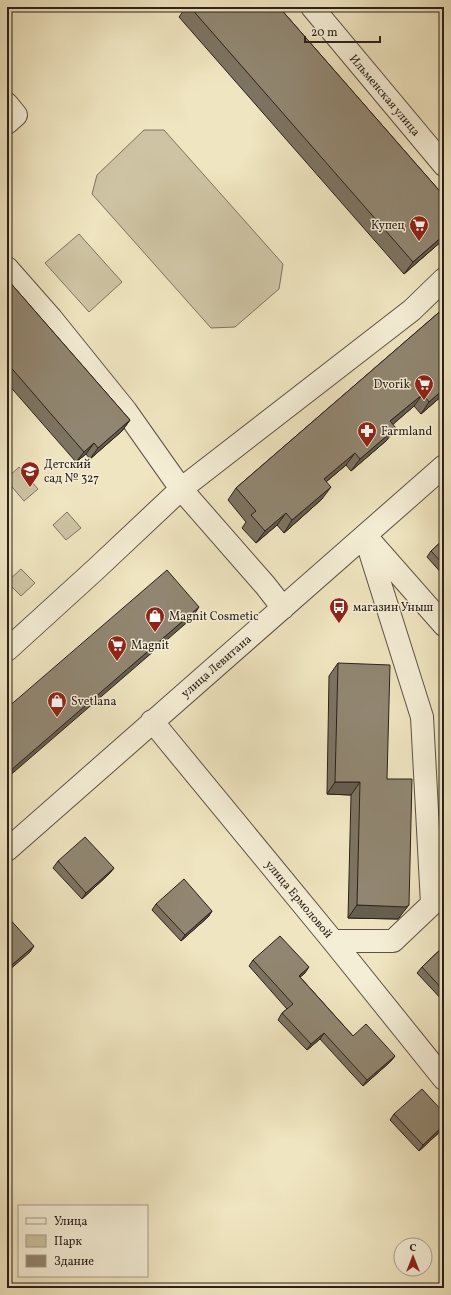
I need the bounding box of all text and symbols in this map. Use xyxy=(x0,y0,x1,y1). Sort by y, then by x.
scale bar xyxy=(305,18,380,44)
text: 20 m xyxy=(311,25,338,41)
street label: Ильменская улица xyxy=(345,51,423,140)
supermarket icon: Купец xyxy=(408,214,430,242)
place label: Купец xyxy=(371,218,406,234)
supermarket icon: Dvorik xyxy=(413,373,435,401)
place label: Dvorik xyxy=(373,377,410,393)
pharmacy icon: Farmland xyxy=(356,420,378,448)
place label: Farmland xyxy=(381,424,432,440)
place label: Детский сад № 327 xyxy=(44,457,99,487)
school or university icon: Детский сад № 327 xyxy=(19,460,41,488)
bus stop icon: магазин Уныш xyxy=(328,596,350,624)
place label: магазин Уныш xyxy=(353,600,433,616)
shop icon: Magnit Cosmetic xyxy=(144,605,166,633)
place label: Magnit Cosmetic xyxy=(169,609,259,625)
street label: улица Левитана xyxy=(178,632,255,702)
supermarket icon: Magnit xyxy=(106,634,128,662)
place label: Magnit xyxy=(131,638,169,654)
shop icon: Svetlana xyxy=(46,690,68,718)
place label: Svetlana xyxy=(71,694,116,710)
street label: улица Ермоловой xyxy=(261,857,336,942)
legend xyxy=(18,1205,148,1277)
text: Улица xyxy=(54,1214,87,1230)
text: Парк xyxy=(54,1234,82,1250)
north arrow xyxy=(393,1237,433,1277)
text: С xyxy=(409,1241,417,1256)
text: Здание xyxy=(54,1254,94,1270)

